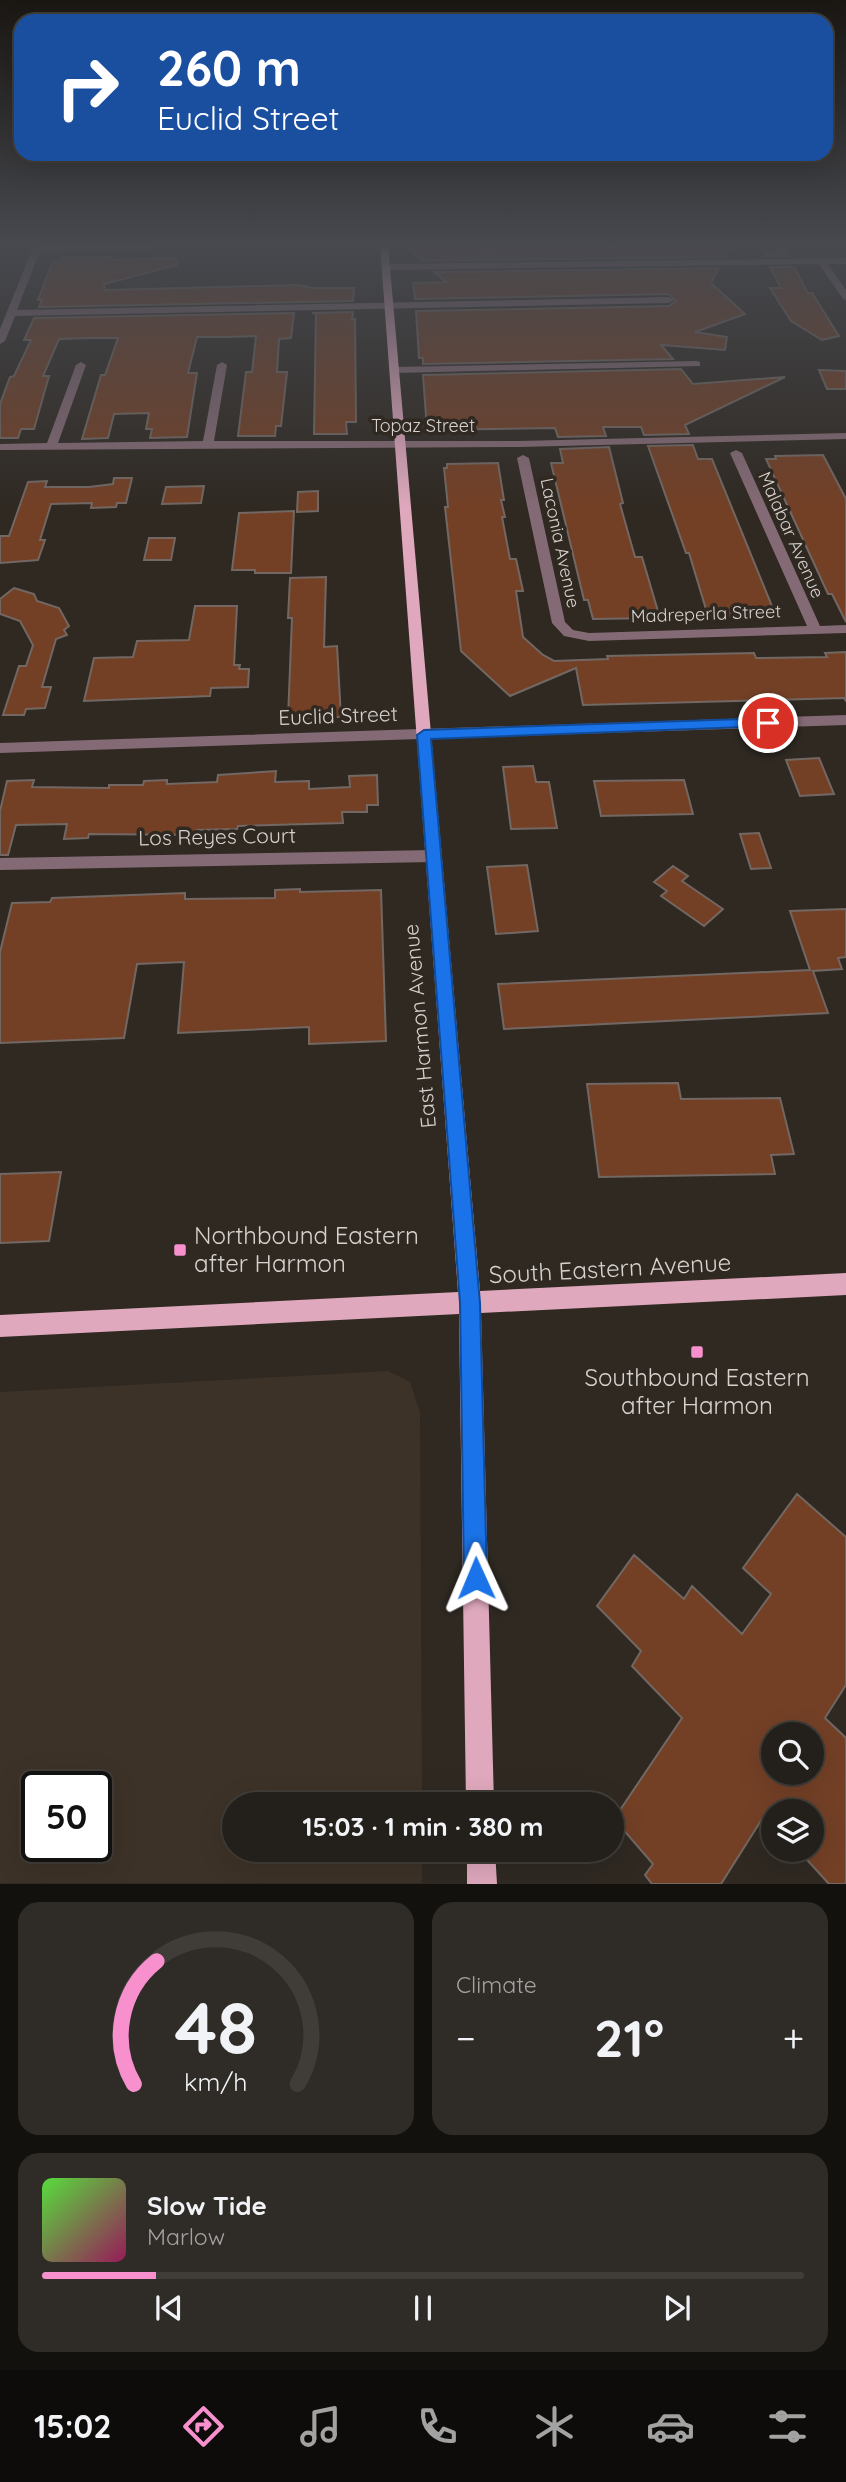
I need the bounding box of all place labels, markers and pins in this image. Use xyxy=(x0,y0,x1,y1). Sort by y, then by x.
pin xyxy=(738,693,798,753)
place label: Northbound Eastern after Harmon xyxy=(194,1220,419,1278)
marker: Northbound Eastern after Harmon xyxy=(172,1242,188,1258)
marker: Southbound Eastern after Harmon xyxy=(689,1344,705,1360)
place label: Southbound Eastern after Harmon xyxy=(584,1362,810,1420)

